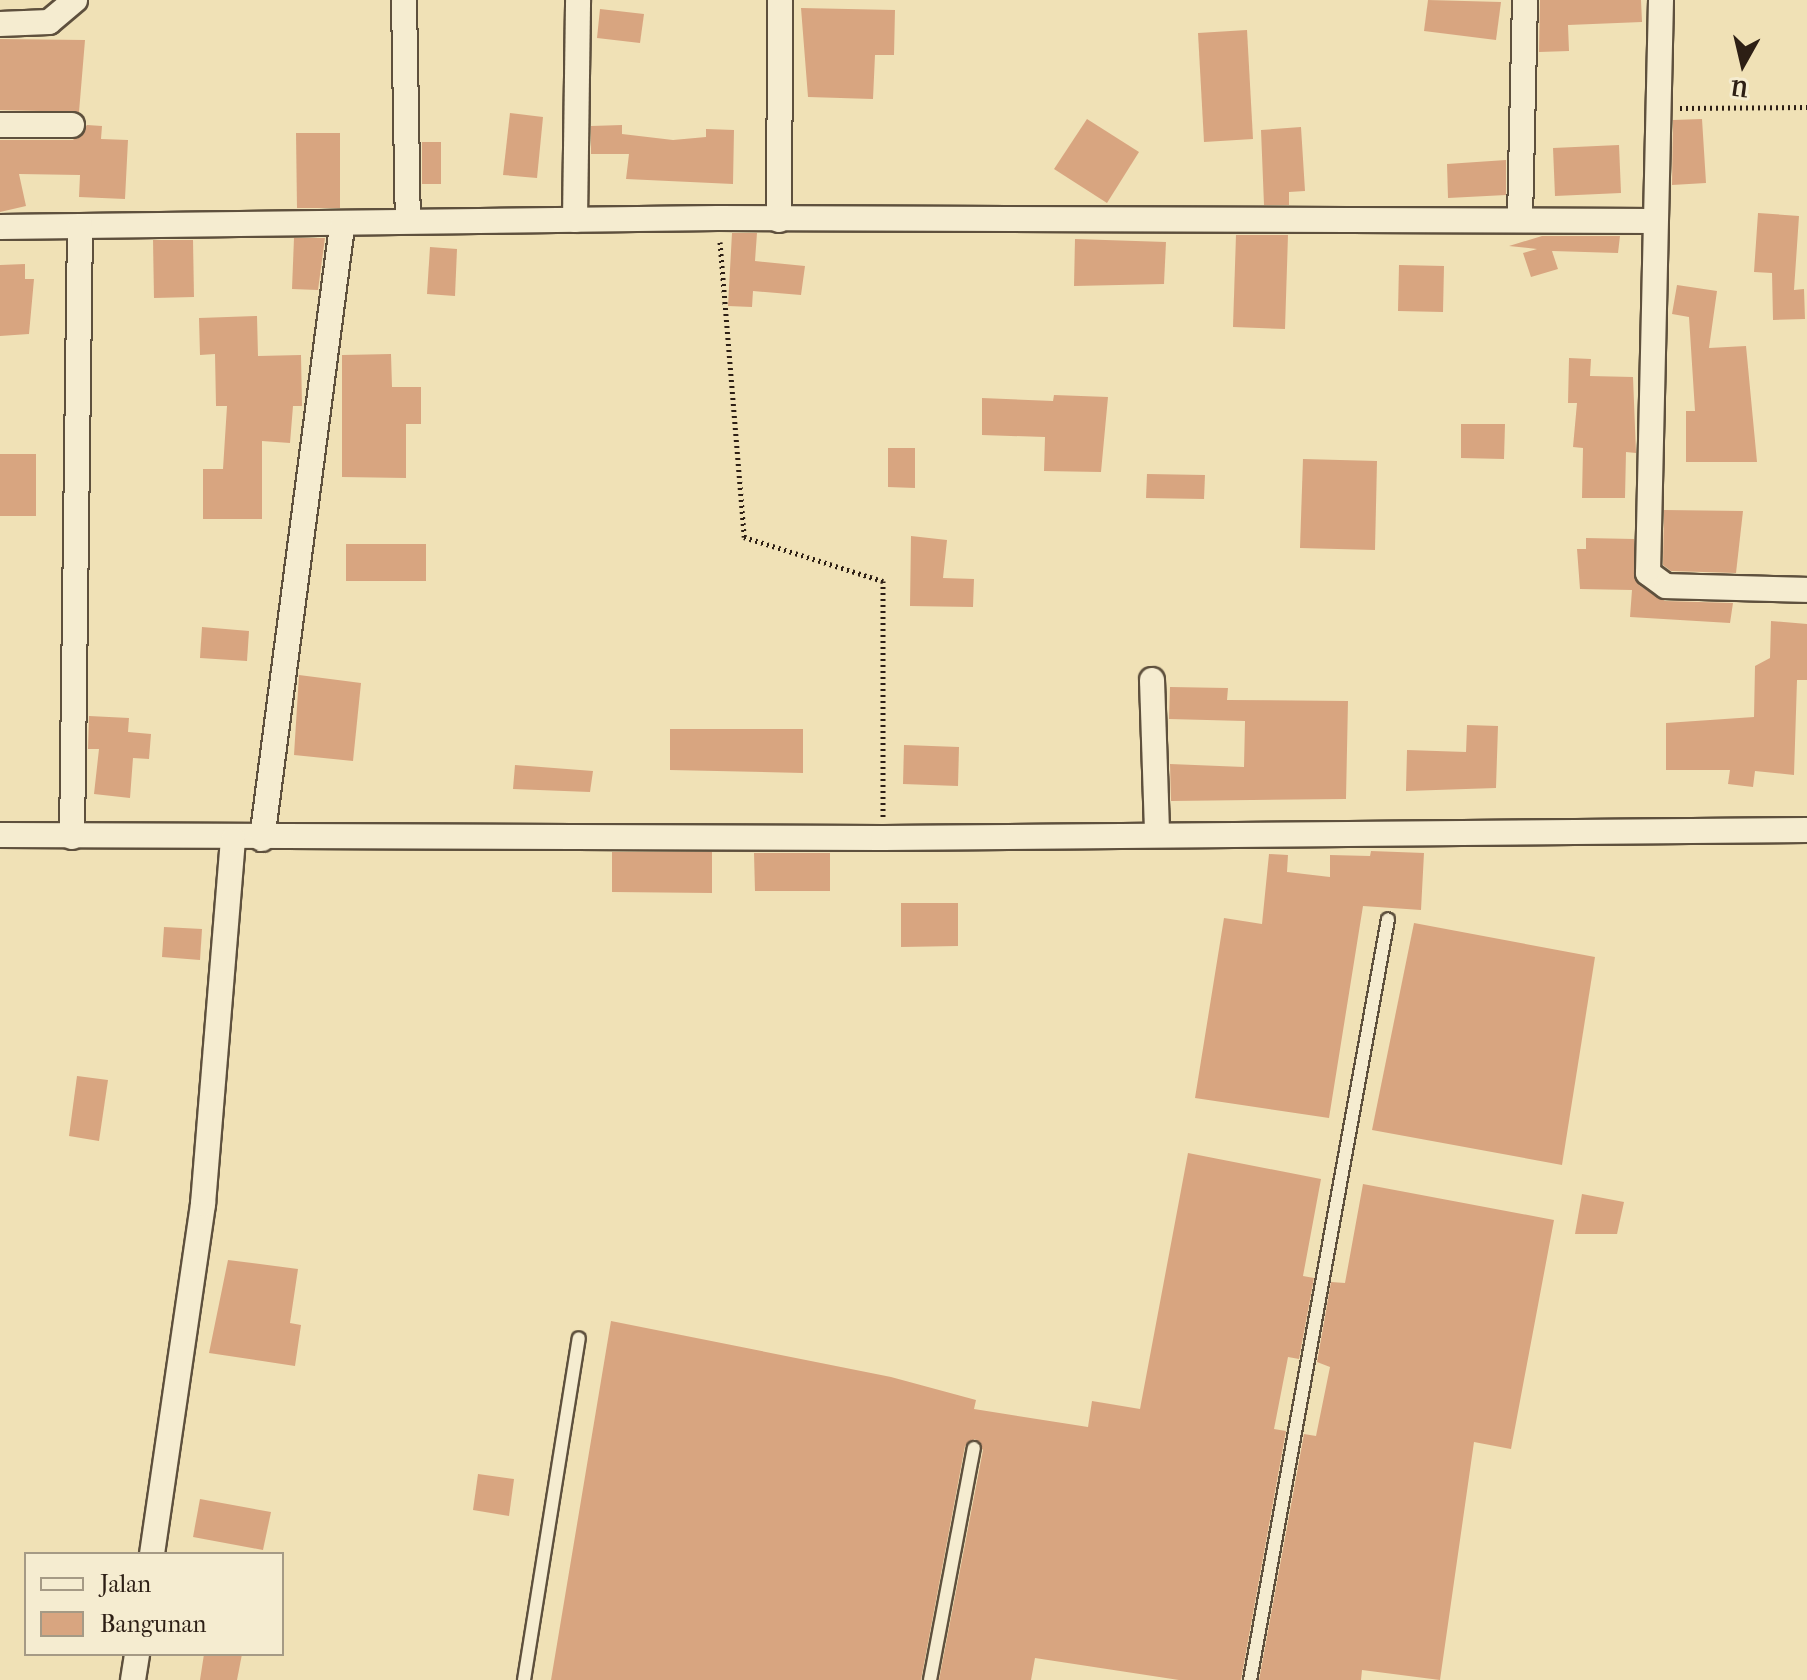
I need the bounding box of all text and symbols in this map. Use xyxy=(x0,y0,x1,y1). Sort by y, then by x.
north arrow xyxy=(1703,24,1783,104)
text: U xyxy=(1729,74,1750,102)
legend xyxy=(24,1552,284,1656)
text: Jalan xyxy=(100,1570,151,1598)
text: Bangunan xyxy=(100,1610,206,1638)

